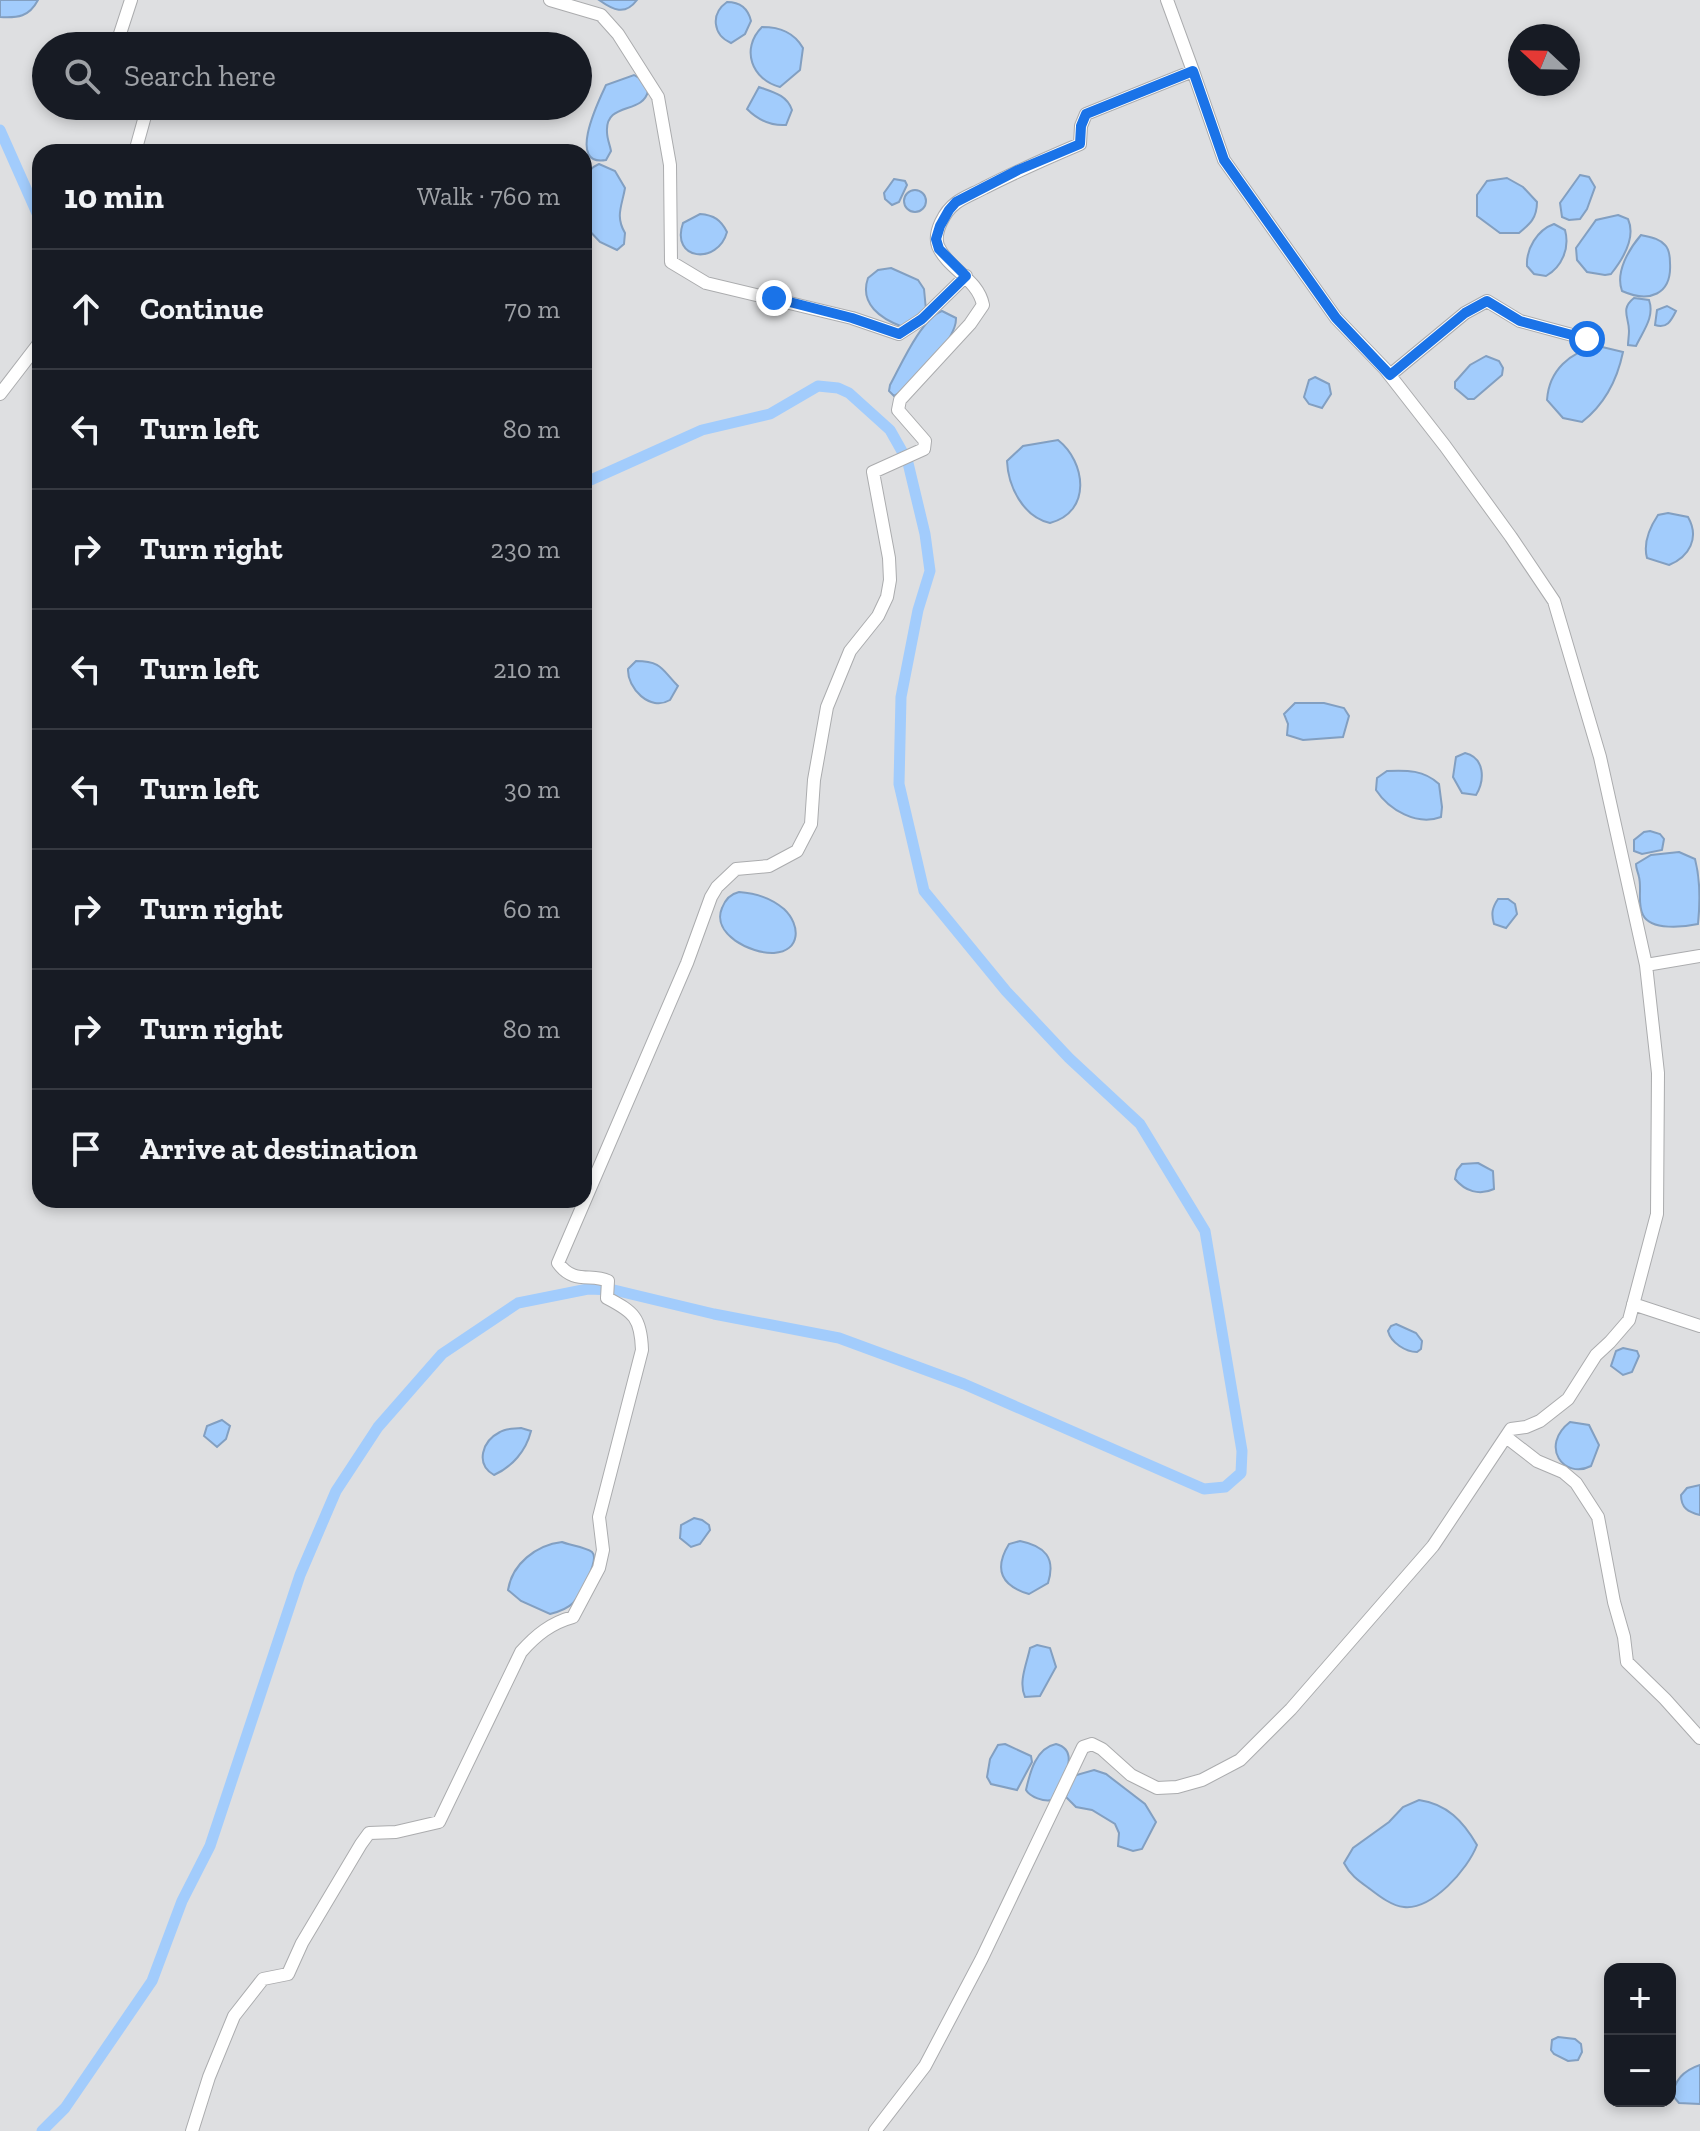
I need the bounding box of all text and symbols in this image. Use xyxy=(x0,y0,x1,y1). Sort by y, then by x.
north arrow xyxy=(1508,24,1580,96)
search box xyxy=(32,32,592,120)
icon: search xyxy=(60,54,104,98)
text: Search here xyxy=(124,58,276,94)
text: 10 min xyxy=(64,176,164,217)
text: Walk · 760 m xyxy=(417,180,560,212)
route end xyxy=(756,280,792,316)
icon: ahead xyxy=(64,287,108,331)
text: Continue xyxy=(140,291,264,327)
text: 70 m xyxy=(504,293,560,325)
route start xyxy=(1569,321,1605,357)
icon: left xyxy=(64,407,108,451)
text: Turn left xyxy=(140,411,259,447)
text: 80 m xyxy=(503,413,560,445)
icon: right xyxy=(64,527,108,571)
text: Turn right xyxy=(140,531,282,567)
text: 230 m xyxy=(491,533,560,565)
icon: left xyxy=(64,647,108,691)
text: Turn left xyxy=(140,651,259,687)
text: 210 m xyxy=(493,653,560,685)
icon: left xyxy=(64,767,108,811)
text: Turn left xyxy=(140,771,259,807)
text: 30 m xyxy=(504,773,560,805)
icon: right xyxy=(64,887,108,931)
text: Turn right xyxy=(140,891,282,927)
text: 60 m xyxy=(503,893,560,925)
icon: right xyxy=(64,1007,108,1051)
text: Turn right xyxy=(140,1011,282,1047)
text: 80 m xyxy=(503,1013,560,1045)
icon: arrive xyxy=(64,1127,108,1171)
text: Arrive at destination xyxy=(140,1131,417,1167)
map controls xyxy=(1604,1963,1676,2107)
button: + xyxy=(1604,1963,1676,2035)
button: − xyxy=(1604,2035,1676,2107)

